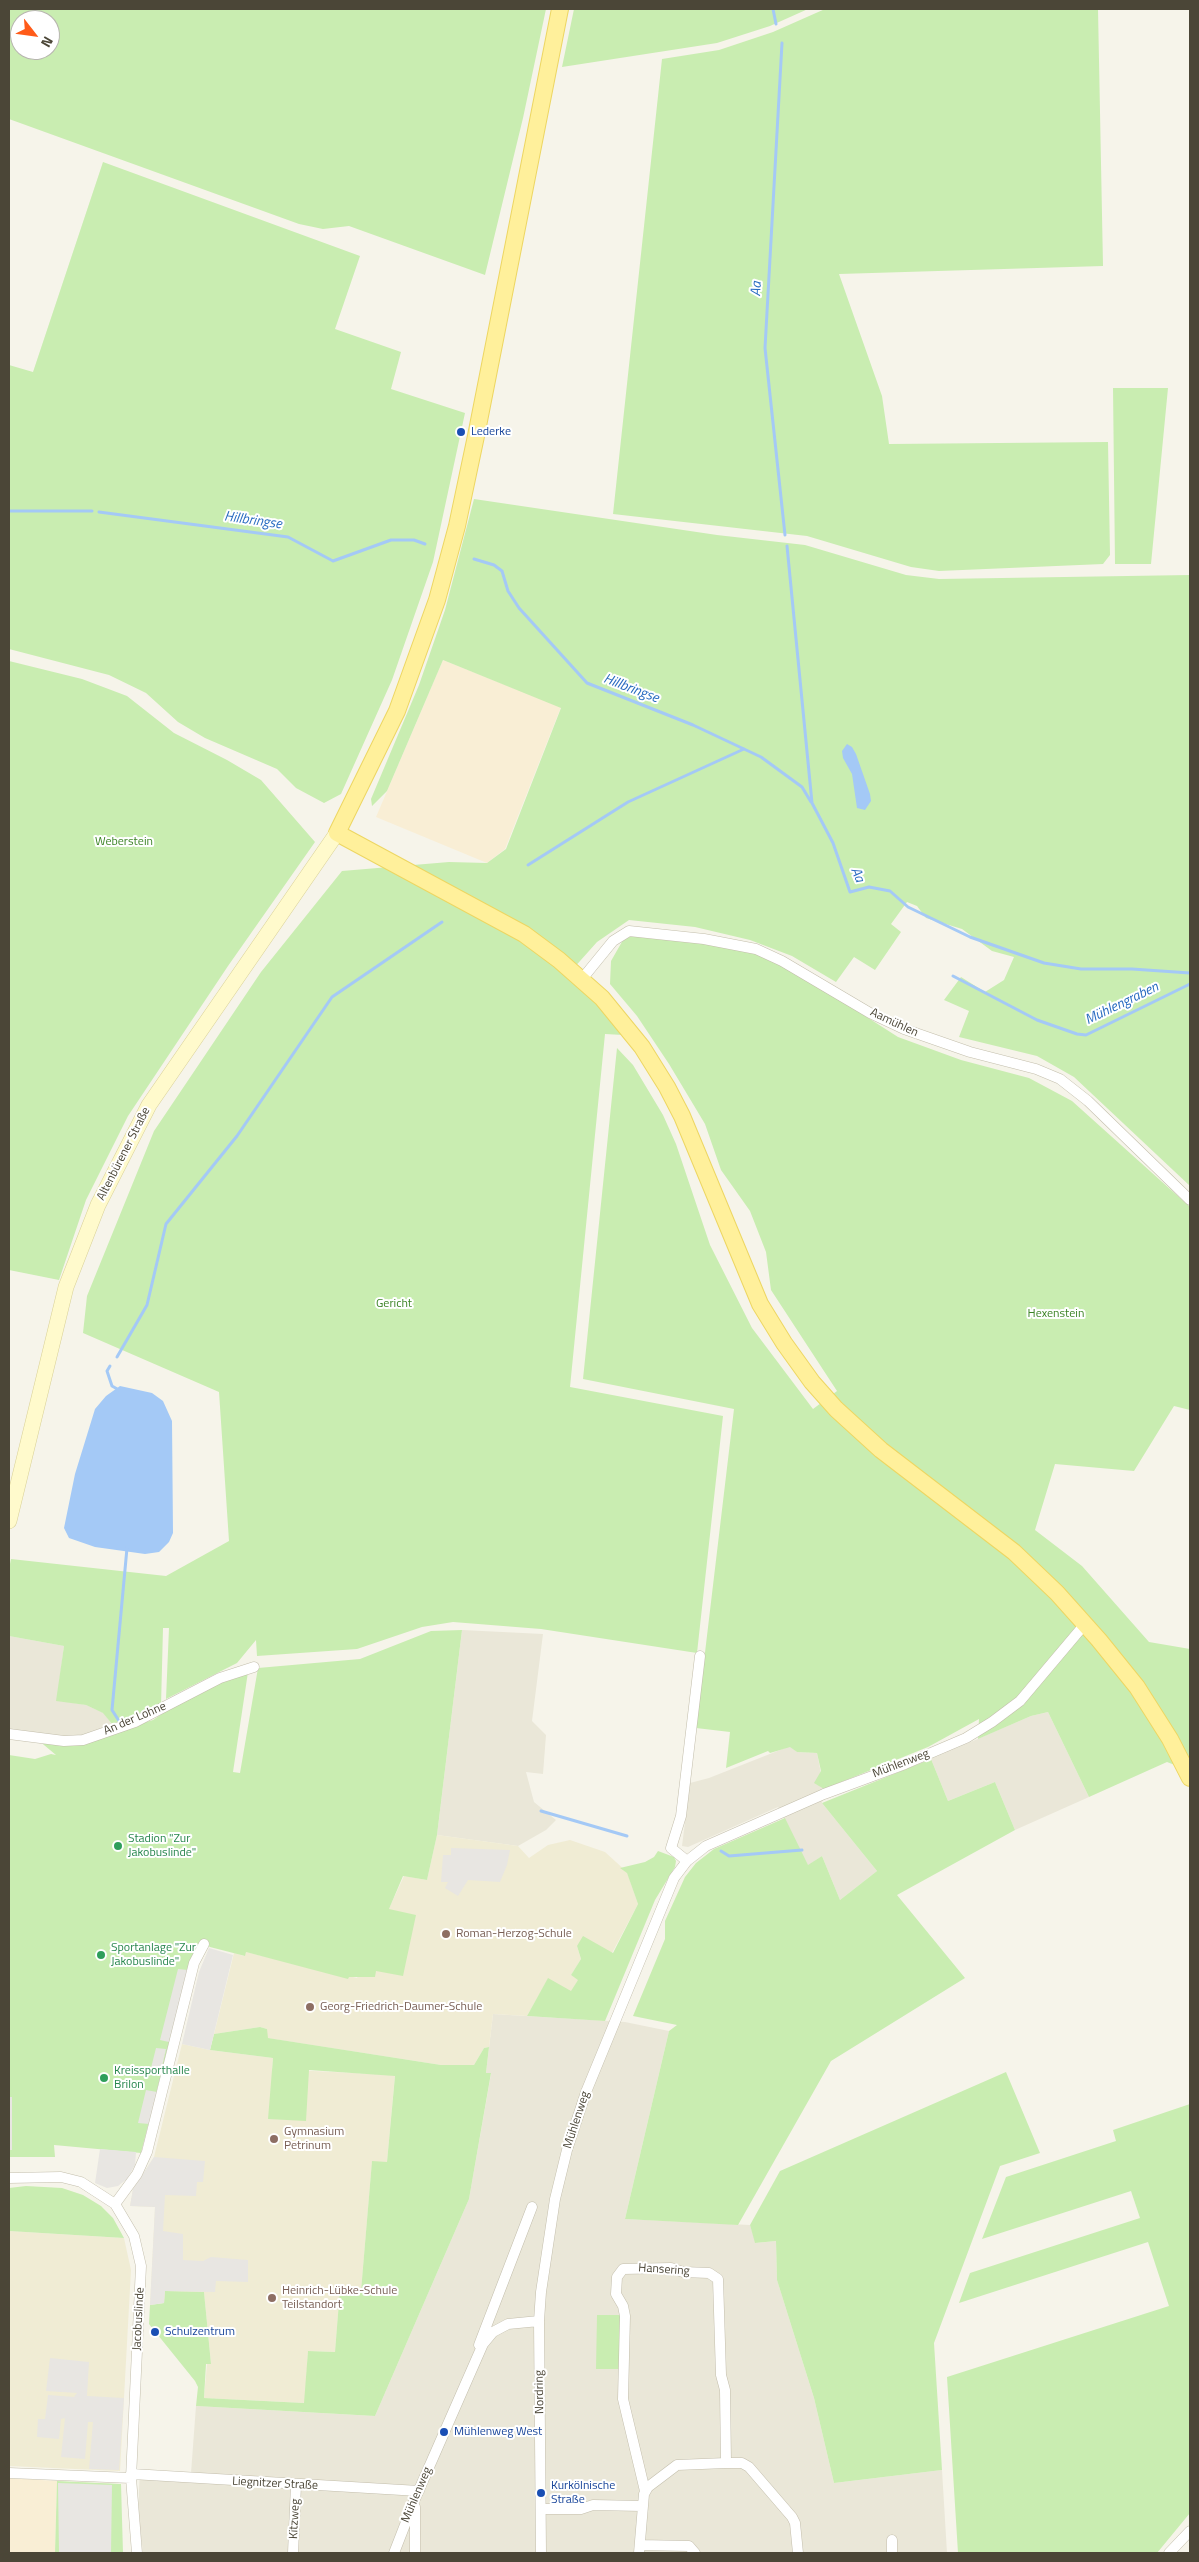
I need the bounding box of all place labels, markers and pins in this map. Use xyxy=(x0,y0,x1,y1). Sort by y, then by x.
place label: Lederke xyxy=(471,425,511,439)
marker: Lederke xyxy=(455,426,467,438)
place label: Stadion "Zur Jakobuslinde" xyxy=(128,1832,196,1860)
marker: Stadion "Zur Jakobuslinde" xyxy=(112,1840,124,1852)
place label: Roman-Herzog-Schule xyxy=(456,1927,572,1941)
marker: Roman-Herzog-Schule xyxy=(440,1928,452,1940)
place label: Sportanlage "Zur Jakobuslinde" xyxy=(111,1941,196,1969)
marker: Sportanlage "Zur Jakobuslinde" xyxy=(95,1949,107,1961)
place label: Georg-Friedrich-Daumer-Schule xyxy=(320,2000,482,2014)
marker: Georg-Friedrich-Daumer-Schule xyxy=(304,2001,316,2013)
place label: Kreissporthalle Brilon xyxy=(114,2064,190,2092)
marker: Kreissporthalle Brilon xyxy=(98,2072,110,2084)
place label: Gymnasium Petrinum xyxy=(284,2125,344,2153)
marker: Gymnasium Petrinum xyxy=(268,2133,280,2145)
place label: Heinrich-Lübke-Schule Teilstandort xyxy=(282,2284,397,2312)
marker: Heinrich-Lübke-Schule Teilstandort xyxy=(266,2292,278,2304)
place label: Schulzentrum xyxy=(165,2325,235,2339)
marker: Schulzentrum xyxy=(149,2326,161,2338)
place label: Mühlenweg West xyxy=(454,2425,542,2439)
marker: Mühlenweg West xyxy=(438,2426,450,2438)
place label: Kurkölnische Straße xyxy=(551,2479,615,2507)
marker: Kurkölnische Straße xyxy=(535,2487,547,2499)

